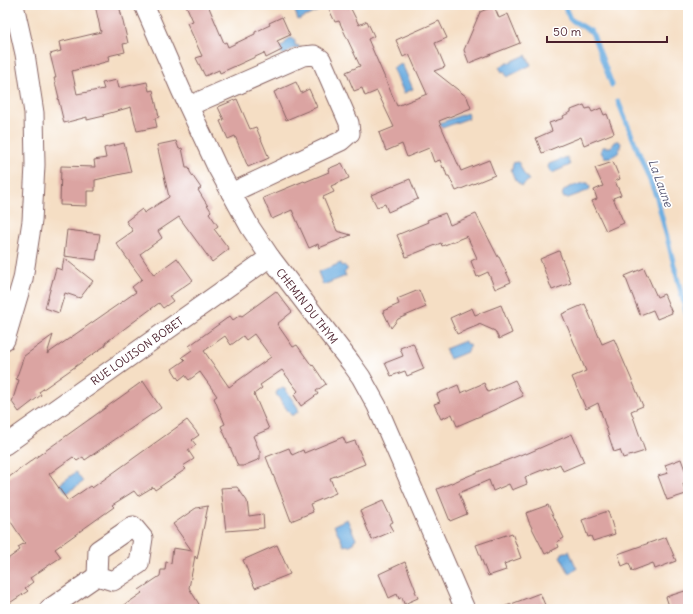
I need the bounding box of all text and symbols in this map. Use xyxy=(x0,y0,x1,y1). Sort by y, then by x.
scale bar xyxy=(547,18,667,44)
text: 50 m xyxy=(553,24,582,39)
water label: La Laune xyxy=(645,157,677,210)
street label: CHEMIN DU THYM xyxy=(273,265,341,347)
street label: RUE LOUISON BOBET xyxy=(88,314,186,388)

